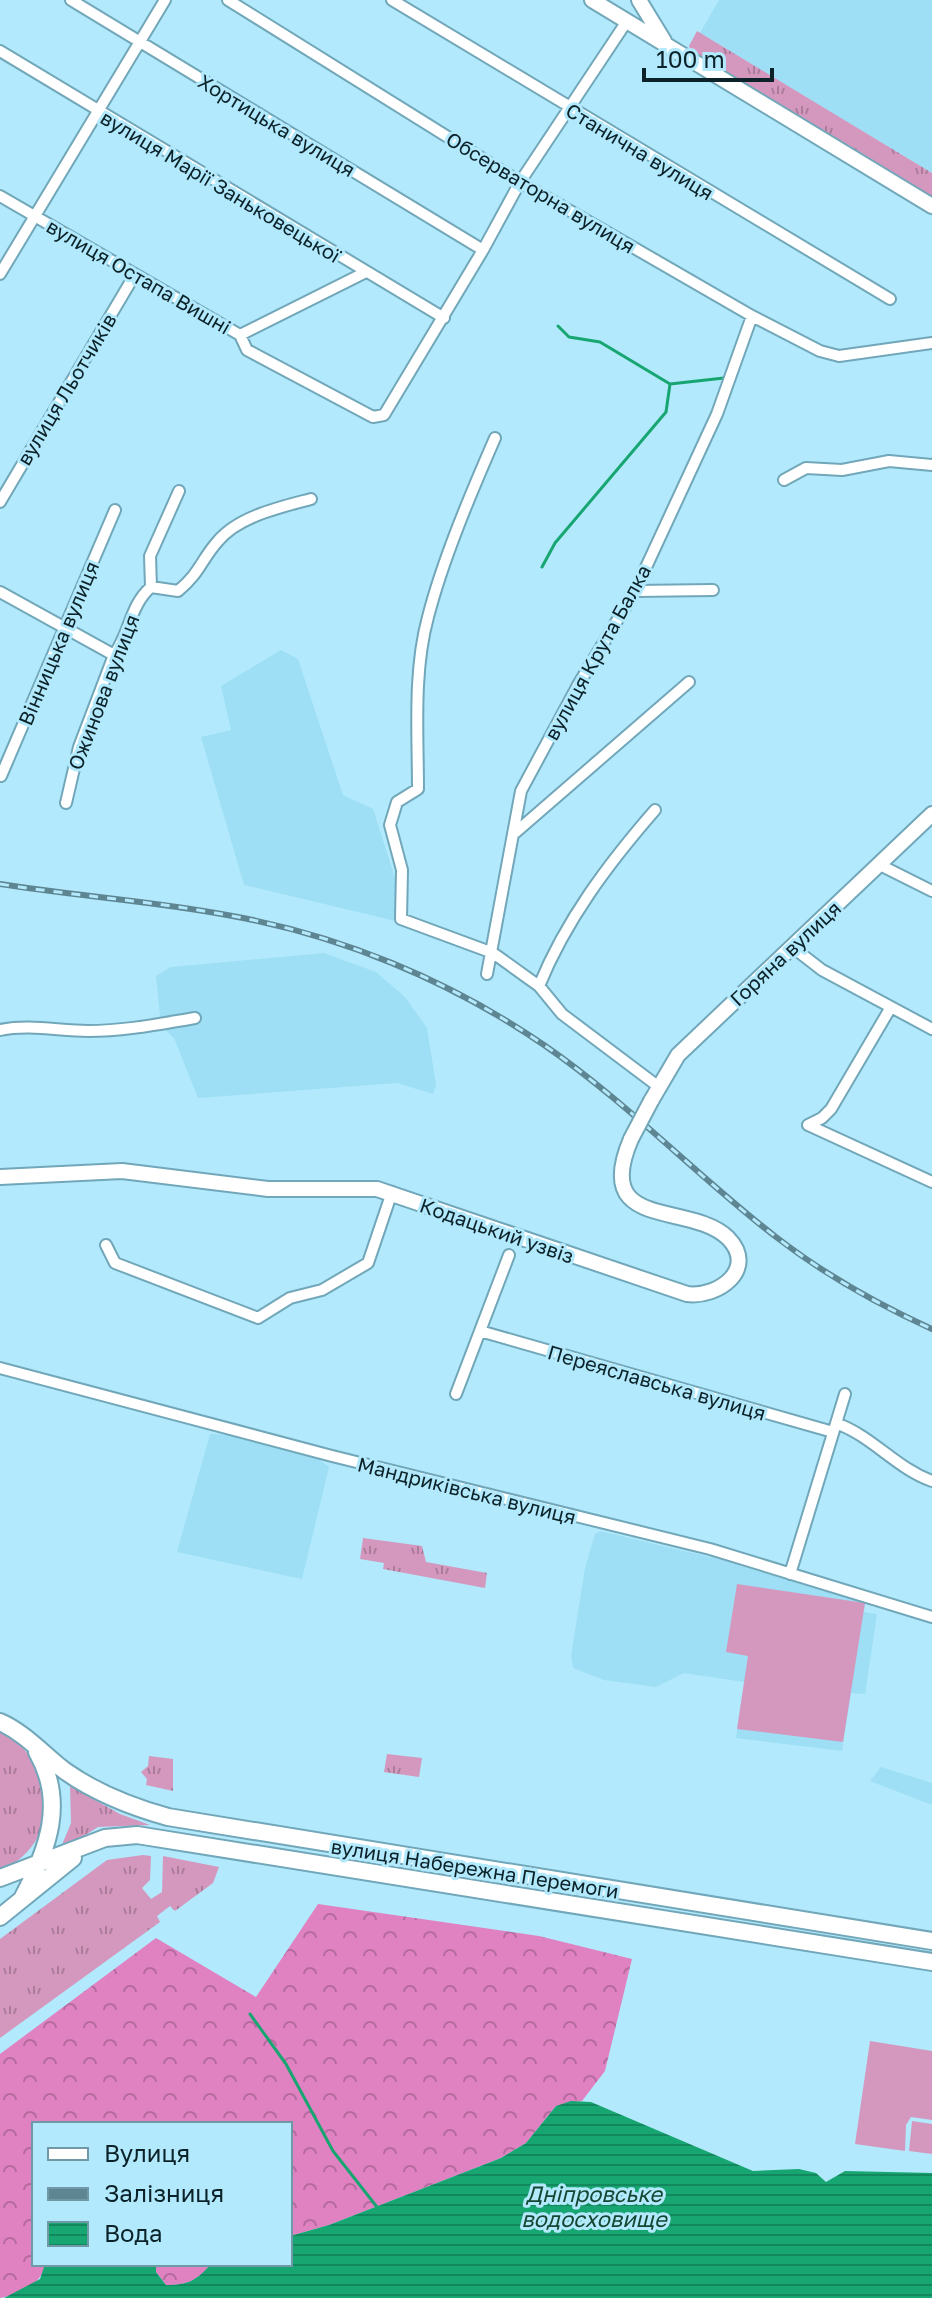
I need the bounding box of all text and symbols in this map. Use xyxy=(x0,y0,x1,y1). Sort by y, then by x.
scale bar xyxy=(644,32,772,82)
text: 100 m xyxy=(656,44,725,73)
street label: Хортицька вулиця xyxy=(194,69,360,181)
street label: Станична вулиця xyxy=(562,97,718,205)
street label: вулиця Марії Заньковецької xyxy=(97,105,346,268)
street label: Обсерваторна вулиця xyxy=(442,126,640,258)
street label: вулиця Остапа Вишні xyxy=(43,213,235,339)
street label: вулиця Льотчиків xyxy=(11,309,121,469)
street label: Вінницька вулиця xyxy=(13,558,103,728)
street label: вулиця Крута Балка xyxy=(539,560,655,744)
street label: Ожинова вулиця xyxy=(62,611,144,773)
street label: Горяна вулиця xyxy=(725,896,845,1010)
street label: Кодацький узвіз xyxy=(417,1192,577,1268)
street label: Переяславська вулиця xyxy=(545,1339,769,1425)
street label: Мандриківська вулиця xyxy=(355,1451,579,1529)
street label: вулиця Набережна Перемоги xyxy=(329,1833,621,1903)
legend xyxy=(32,2122,292,2266)
text: Вулиця xyxy=(104,2138,190,2167)
text: Залізниця xyxy=(104,2178,224,2207)
water label: Дніпровське водосховище xyxy=(521,2180,669,2232)
text: Вода xyxy=(104,2218,163,2247)

